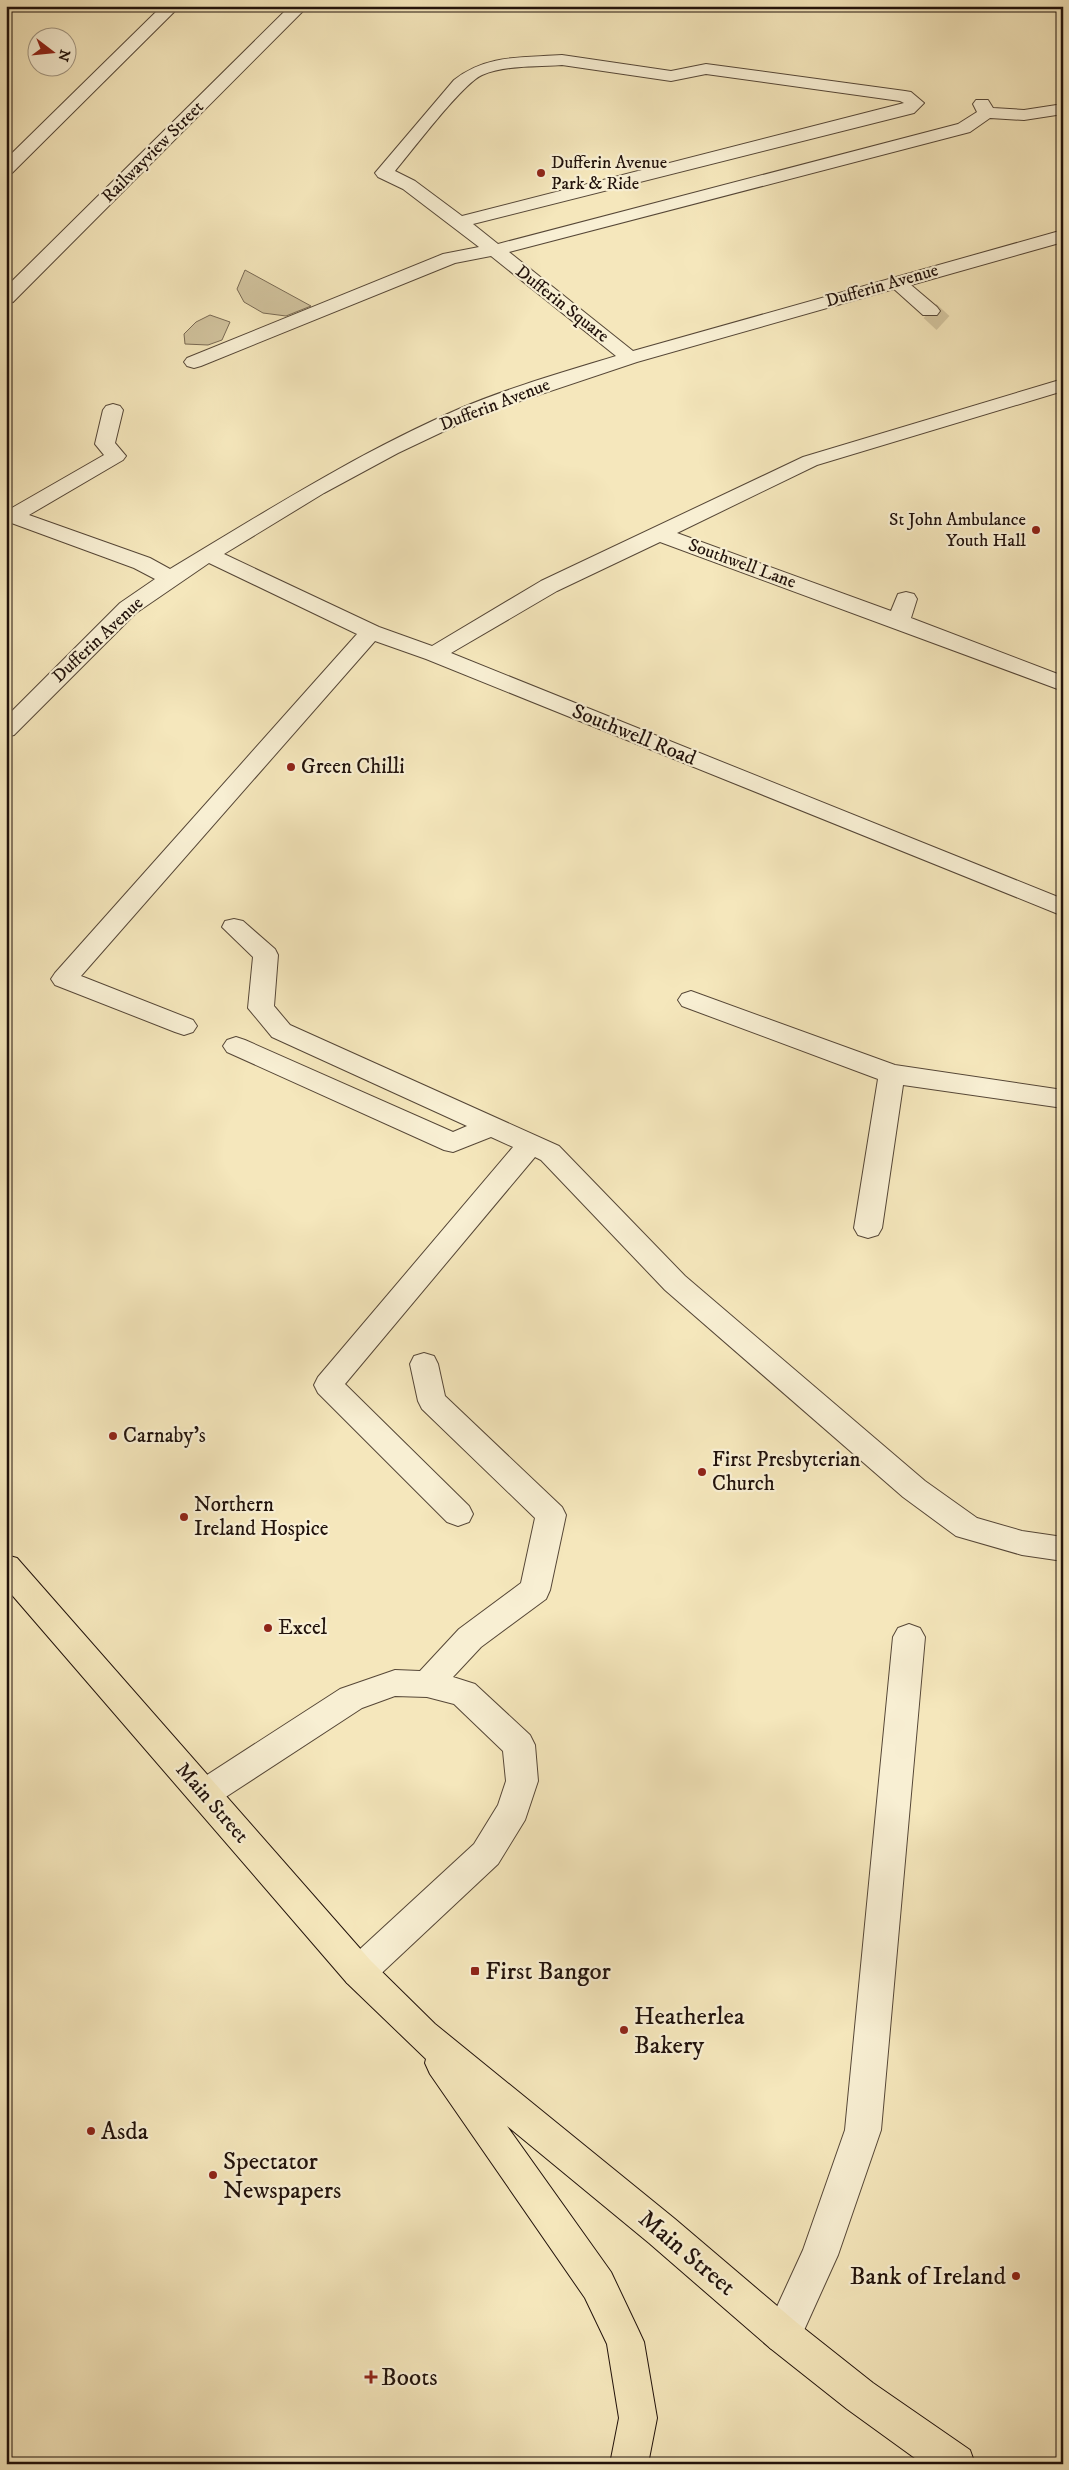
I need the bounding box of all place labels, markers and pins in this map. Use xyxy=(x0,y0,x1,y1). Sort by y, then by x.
place label: Dufferin Avenue Park & Ride xyxy=(551,152,667,195)
marker: Dufferin Avenue Park & Ride xyxy=(535,167,547,179)
place label: St John Ambulance Youth Hall xyxy=(889,509,1027,552)
marker: St John Ambulance Youth Hall xyxy=(1030,524,1042,536)
place label: Green Chilli xyxy=(301,754,405,780)
marker: Green Chilli xyxy=(285,761,297,773)
place label: Carnaby's xyxy=(123,1423,206,1449)
marker: Carnaby's xyxy=(107,1430,119,1442)
place label: First Presbyterian Church xyxy=(712,1447,860,1497)
marker: First Presbyterian Church xyxy=(696,1466,708,1478)
place label: Northern Ireland Hospice xyxy=(194,1492,329,1542)
marker: Northern Ireland Hospice xyxy=(178,1511,190,1523)
place label: Excel xyxy=(278,1615,328,1641)
marker: Excel xyxy=(262,1622,274,1634)
place label: First Bangor xyxy=(485,1956,612,1987)
marker: First Bangor xyxy=(469,1965,481,1977)
place label: Heatherlea Bakery xyxy=(634,2001,745,2061)
marker: Heatherlea Bakery xyxy=(618,2024,630,2036)
place label: Asda xyxy=(101,2116,149,2147)
marker: Asda xyxy=(85,2125,97,2137)
place label: Spectator Newspapers xyxy=(223,2146,341,2206)
marker: Spectator Newspapers xyxy=(207,2169,219,2181)
place label: Bank of Ireland xyxy=(850,2261,1007,2292)
marker: Bank of Ireland xyxy=(1010,2270,1022,2282)
place label: Boots xyxy=(381,2362,438,2393)
marker: Boots xyxy=(365,2371,377,2383)

